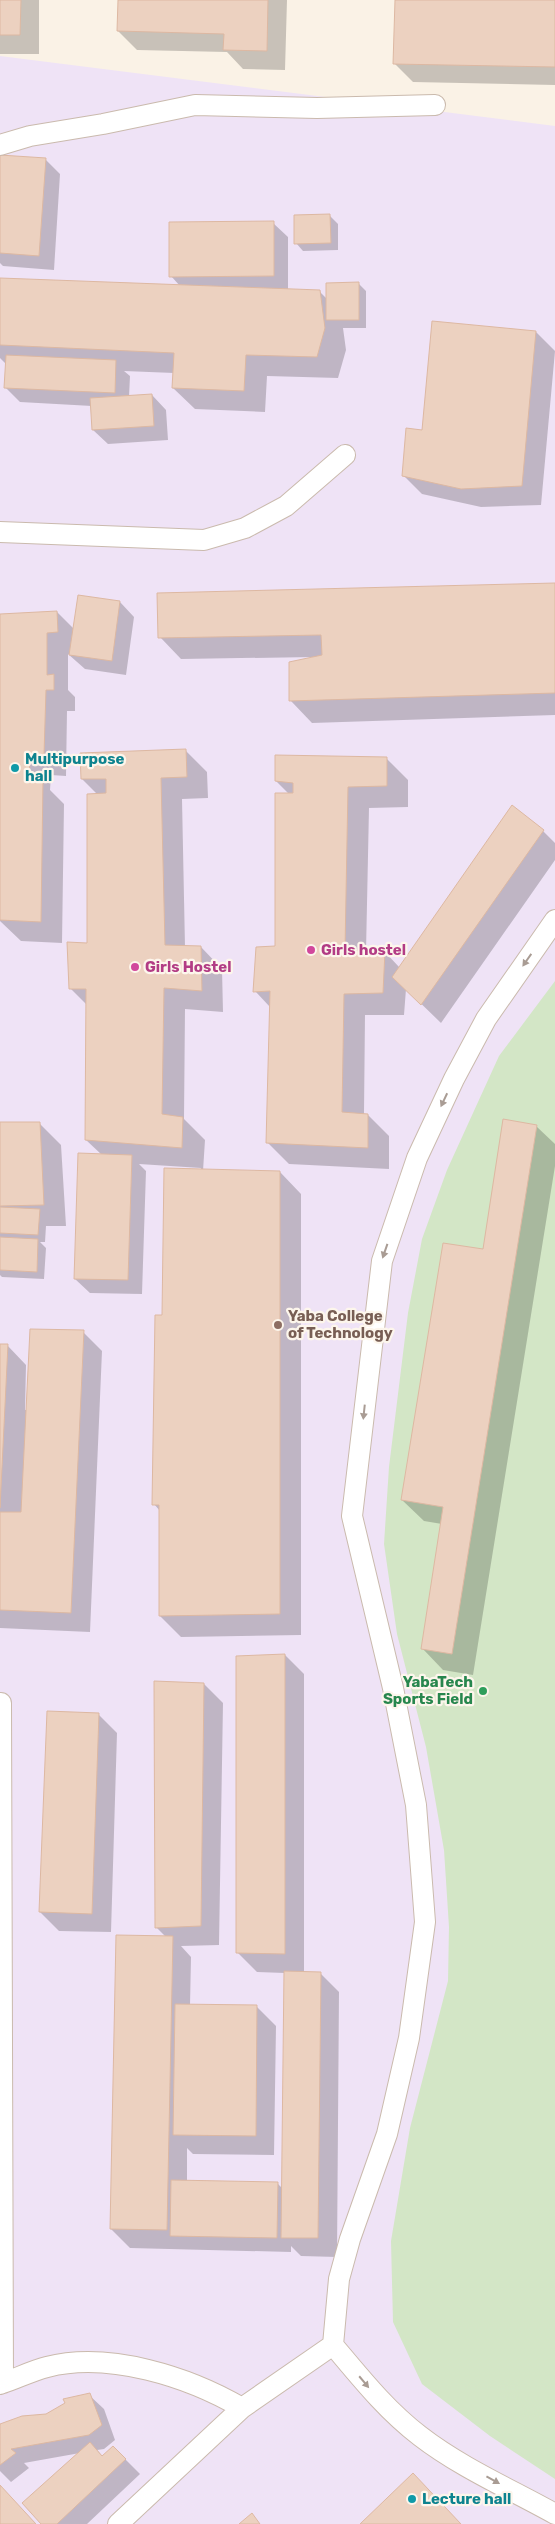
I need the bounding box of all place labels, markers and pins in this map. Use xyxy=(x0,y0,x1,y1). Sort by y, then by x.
place label: Multipurpose hall xyxy=(25,750,124,785)
marker: Multipurpose hall xyxy=(9,762,21,774)
place label: Girls hostel xyxy=(321,941,406,959)
marker: Girls hostel xyxy=(305,944,317,956)
place label: Girls Hostel xyxy=(145,958,231,976)
marker: Girls Hostel xyxy=(129,961,141,973)
place label: Yaba College of Technology xyxy=(288,1307,393,1342)
marker: Yaba College of Technology xyxy=(272,1319,284,1331)
place label: YabaTech Sports Field xyxy=(383,1673,473,1708)
marker: YabaTech Sports Field xyxy=(477,1685,489,1697)
place label: Lecture hall xyxy=(422,2490,511,2508)
marker: Lecture hall xyxy=(406,2493,418,2505)

